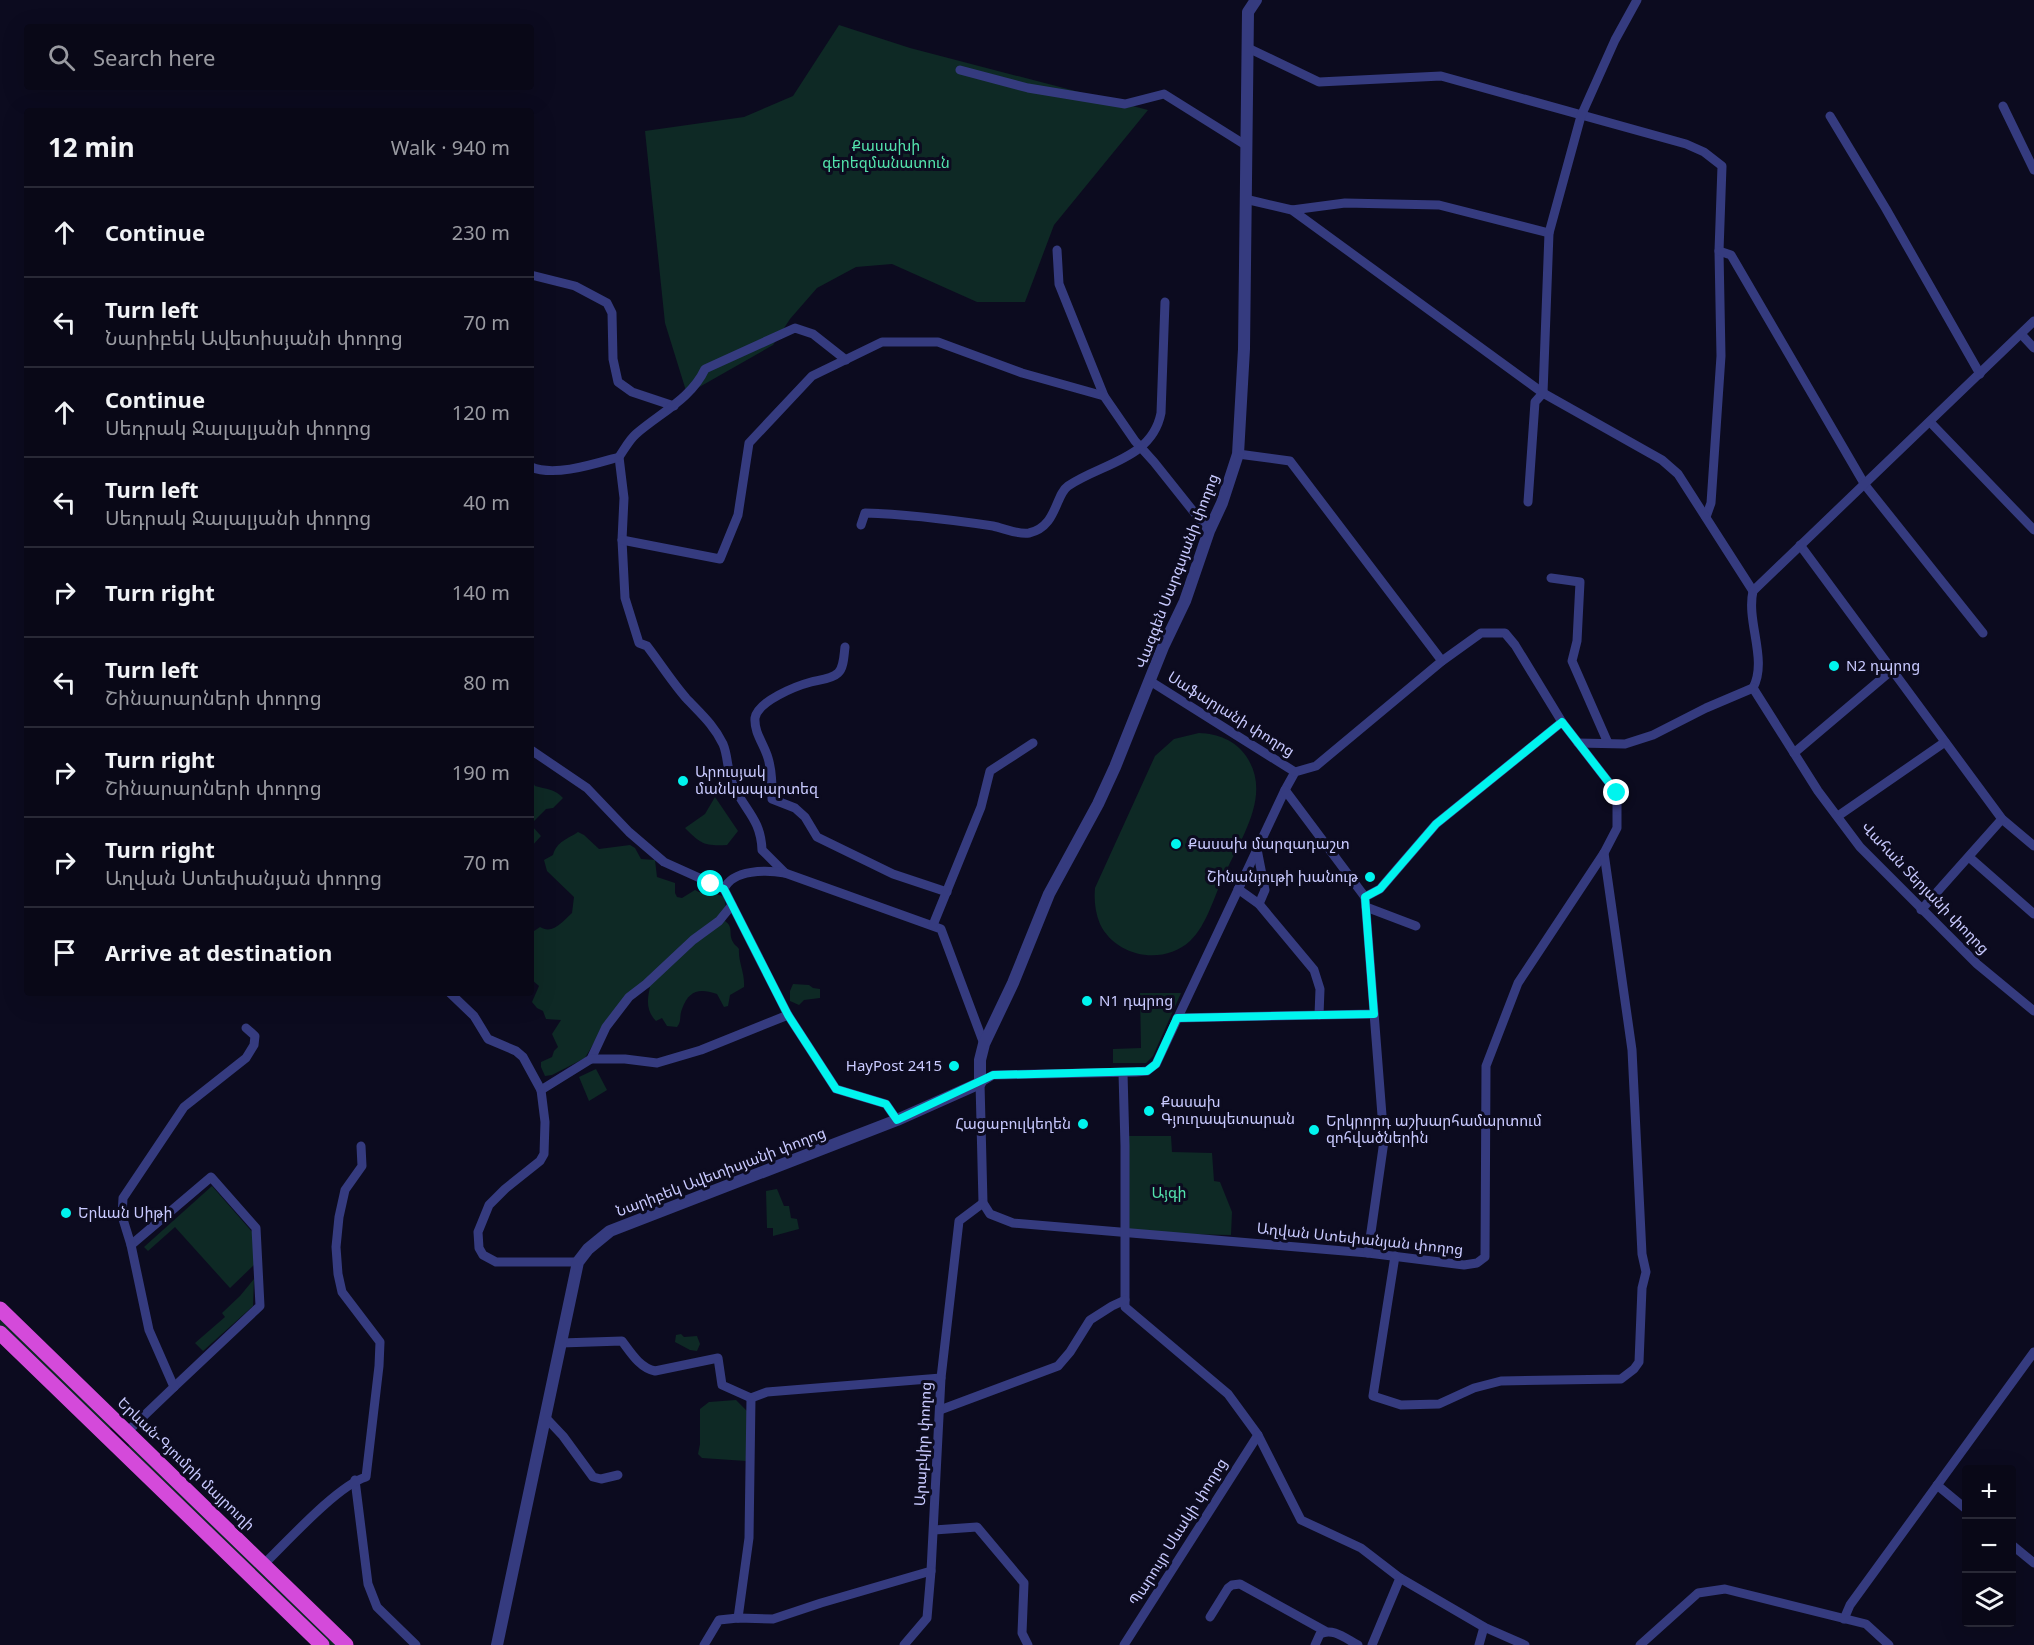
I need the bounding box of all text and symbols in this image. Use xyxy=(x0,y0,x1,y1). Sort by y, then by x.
search box xyxy=(24,24,534,90)
icon: search xyxy=(45,41,78,74)
text: Search here xyxy=(93,42,215,72)
text: 12 min xyxy=(48,129,135,165)
text: Walk · 940 m xyxy=(391,134,510,161)
park label: Քասախի գերեզմանատուն xyxy=(822,135,950,172)
icon: ahead xyxy=(48,216,81,249)
text: Continue xyxy=(105,217,205,247)
text: 230 m xyxy=(452,219,510,246)
text: Turn left xyxy=(105,294,199,324)
icon: left xyxy=(48,306,81,339)
text: 70 m xyxy=(463,309,510,336)
text: Նարիբեկ Ավետիսյանի փողոց xyxy=(105,324,403,351)
text: Continue xyxy=(105,384,205,414)
icon: ahead xyxy=(48,396,81,429)
text: 120 m xyxy=(452,399,510,426)
text: Սեդրակ Ջալալյանի փողոց xyxy=(105,414,371,441)
street label: Վազգեն Սարգսյանի փողոց xyxy=(1130,470,1223,671)
text: Turn left xyxy=(105,474,199,504)
icon: left xyxy=(48,486,81,519)
text: 40 m xyxy=(463,489,510,516)
text: Սեդրակ Ջալալյանի փողոց xyxy=(105,504,371,531)
icon: right xyxy=(48,576,81,609)
text: Turn right xyxy=(105,577,215,607)
text: 140 m xyxy=(452,579,510,606)
text: Turn left xyxy=(105,654,199,684)
place label: N2 դպրոց xyxy=(1846,655,1920,675)
marker: N2 դպրոց xyxy=(1827,659,1841,673)
icon: left xyxy=(48,666,81,699)
street label: Սաֆարյանի փողոց xyxy=(1164,666,1299,760)
text: 80 m xyxy=(463,669,510,696)
text: Շինարարների փողոց xyxy=(105,684,322,711)
text: Turn right xyxy=(105,744,215,774)
icon: right xyxy=(48,756,81,789)
text: 190 m xyxy=(452,759,510,786)
place label: Արուսյակ մանկապարտեզ xyxy=(695,761,819,798)
text: Շինարարների փողոց xyxy=(105,774,322,801)
marker: Արուսյակ մանկապարտեզ xyxy=(676,774,690,788)
route end xyxy=(1603,779,1629,805)
street label: Վահան Տերյանի փողոց xyxy=(1857,817,1994,958)
place label: Քասախ մարզադաշտ xyxy=(1188,833,1350,853)
text: Turn right xyxy=(105,834,215,864)
marker: Քասախ մարզադաշտ xyxy=(1169,837,1183,851)
icon: right xyxy=(48,846,81,879)
text: 70 m xyxy=(463,849,510,876)
text: Աղվան Ստեփանյան փողոց xyxy=(105,864,382,891)
place label: Շինանյութի խանութ xyxy=(1207,866,1359,886)
route start xyxy=(697,870,723,896)
marker: Շինանյութի խանութ xyxy=(1363,870,1377,884)
icon: arrive xyxy=(48,936,81,969)
text: Arrive at destination xyxy=(105,937,332,967)
place label: N1 դպրոց xyxy=(1099,990,1173,1010)
marker: N1 դպրոց xyxy=(1080,994,1094,1008)
place label: HayPost 2415 xyxy=(846,1055,942,1075)
marker: HayPost 2415 xyxy=(947,1059,961,1073)
place label: Քասախ Գյուղապետարան xyxy=(1161,1091,1295,1128)
marker: Քասախ Գյուղապետարան xyxy=(1142,1104,1156,1118)
place label: Երկրորդ աշխարհամարտում զոհվածներին xyxy=(1326,1110,1542,1147)
place label: Հացաբուլկեղեն xyxy=(955,1113,1071,1133)
marker: Հացաբուլկեղեն xyxy=(1076,1117,1090,1131)
street label: Նարիբեկ Ավետիսյանի փողոց xyxy=(613,1122,828,1220)
marker: Երկրորդ աշխարհամարտում զոհվածներին xyxy=(1307,1123,1321,1137)
park label: Այգի xyxy=(1152,1182,1186,1202)
place label: Երևան Սիթի xyxy=(78,1202,172,1222)
marker: Երևան Սիթի xyxy=(59,1206,73,1220)
street label: Աղվան Ստեփանյան փողոց xyxy=(1256,1217,1464,1259)
street label: Արաբկիր փողոց xyxy=(909,1381,935,1507)
street label: Երևան-Գյումրի մայրուղի xyxy=(114,1392,260,1534)
street label: Պարույր Սևակի փողոց xyxy=(1124,1454,1231,1609)
map controls xyxy=(1962,1465,2016,1627)
button: + xyxy=(1962,1465,2016,1519)
button: − xyxy=(1962,1519,2016,1573)
button: layers xyxy=(1962,1573,2016,1627)

